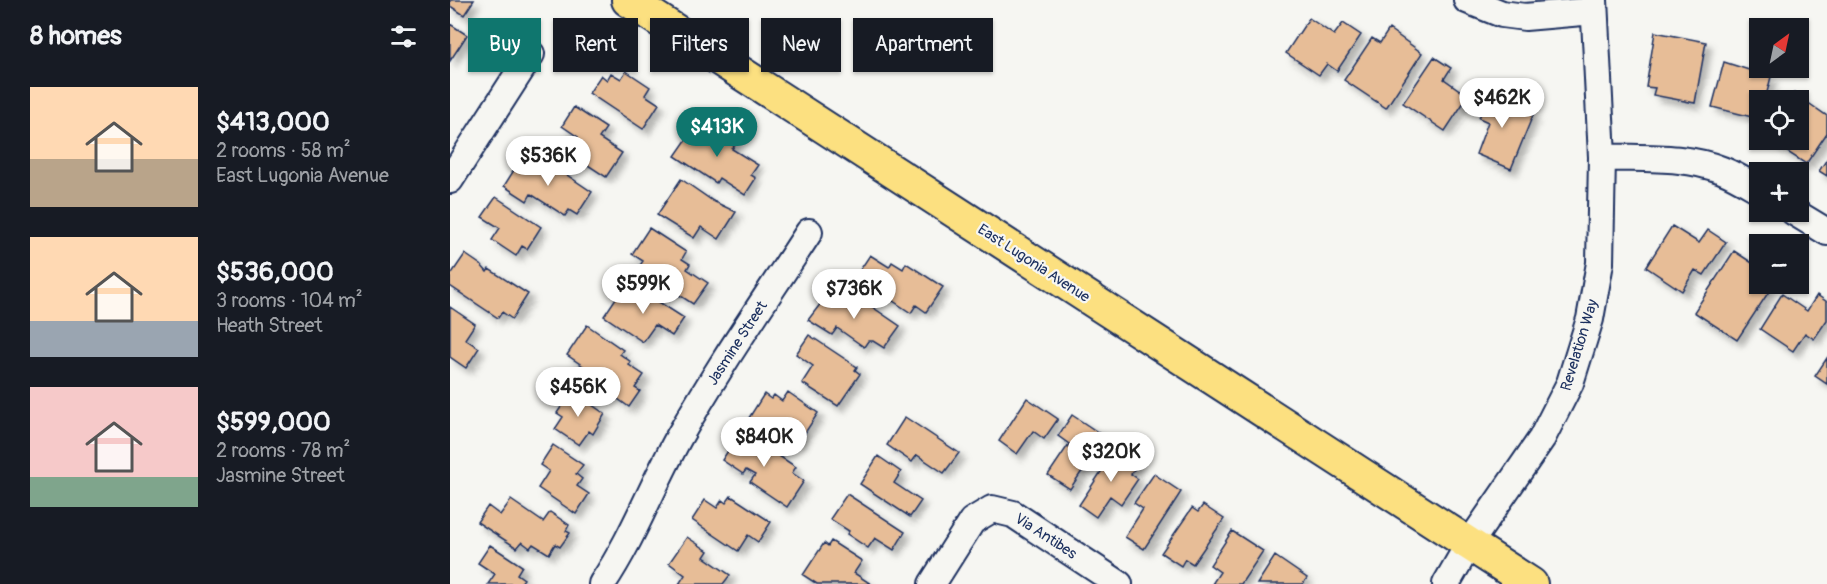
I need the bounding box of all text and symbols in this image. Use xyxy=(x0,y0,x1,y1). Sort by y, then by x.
chip: Buy xyxy=(468,18,541,72)
chip: Rent xyxy=(553,18,638,72)
chip: Filters xyxy=(650,18,749,72)
chip: New xyxy=(761,18,841,72)
chip: Apartment xyxy=(853,18,993,72)
north arrow xyxy=(1749,18,1809,78)
map controls xyxy=(1749,18,1809,294)
text: 8 homes xyxy=(30,20,122,52)
icon: filters xyxy=(387,20,420,53)
pin: $462K xyxy=(1460,78,1544,129)
text: $462K xyxy=(1473,85,1531,110)
button: locate xyxy=(1749,90,1809,150)
text: $413,000 xyxy=(216,106,330,138)
pin: $413K xyxy=(675,107,759,158)
icon: home xyxy=(78,111,150,183)
text: $413K xyxy=(690,114,744,139)
pin: $536K xyxy=(506,136,590,187)
text: 2 rooms · 58 m² xyxy=(216,138,351,163)
text: $536K xyxy=(520,143,576,168)
button: + xyxy=(1749,162,1809,222)
text: East Lugonia Avenue xyxy=(216,163,389,188)
street label: East Lugonia Avenue xyxy=(974,220,1094,307)
button: − xyxy=(1749,234,1809,294)
text: $536,000 xyxy=(216,256,334,288)
icon: home xyxy=(78,261,150,333)
pin: $599K xyxy=(601,264,685,315)
pin: $736K xyxy=(812,269,896,320)
text: $599K xyxy=(616,271,670,296)
text: $736K xyxy=(826,276,882,301)
text: 3 rooms · 104 m² xyxy=(216,288,363,313)
street label: Revelation Way xyxy=(1557,296,1603,393)
street label: Jasmine Street xyxy=(703,297,772,389)
text: Heath Street xyxy=(216,313,322,338)
pin: $456K xyxy=(536,367,620,418)
text: $456K xyxy=(550,374,606,399)
text: $599,000 xyxy=(216,406,331,438)
icon: home xyxy=(78,411,150,483)
pin: $840K xyxy=(722,417,806,468)
text: $840K xyxy=(735,424,793,449)
pin: $320K xyxy=(1069,432,1153,483)
text: 2 rooms · 78 m² xyxy=(216,438,350,463)
text: $320K xyxy=(1082,439,1140,464)
text: Jasmine Street xyxy=(216,463,345,488)
street label: Via Antibes xyxy=(1011,509,1081,564)

